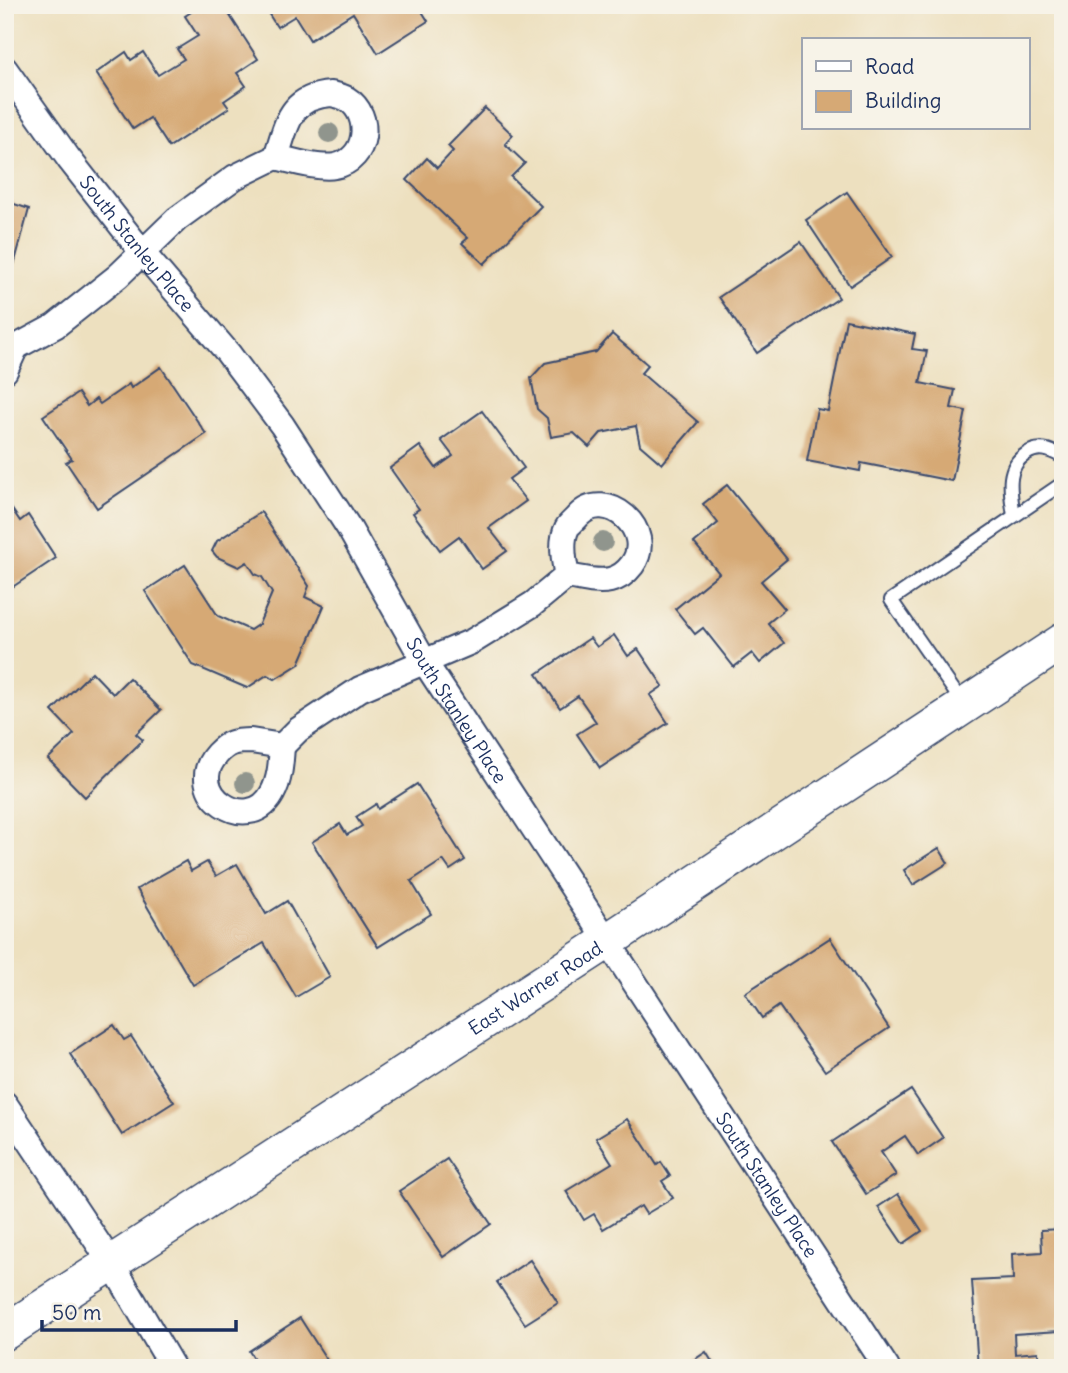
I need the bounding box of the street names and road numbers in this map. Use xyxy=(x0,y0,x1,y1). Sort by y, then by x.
street label: South Stanley Place xyxy=(75,171,200,317)
street label: South Stanley Place xyxy=(401,633,513,788)
street label: East Warner Road xyxy=(464,936,607,1040)
street label: South Stanley Place xyxy=(711,1108,823,1262)

